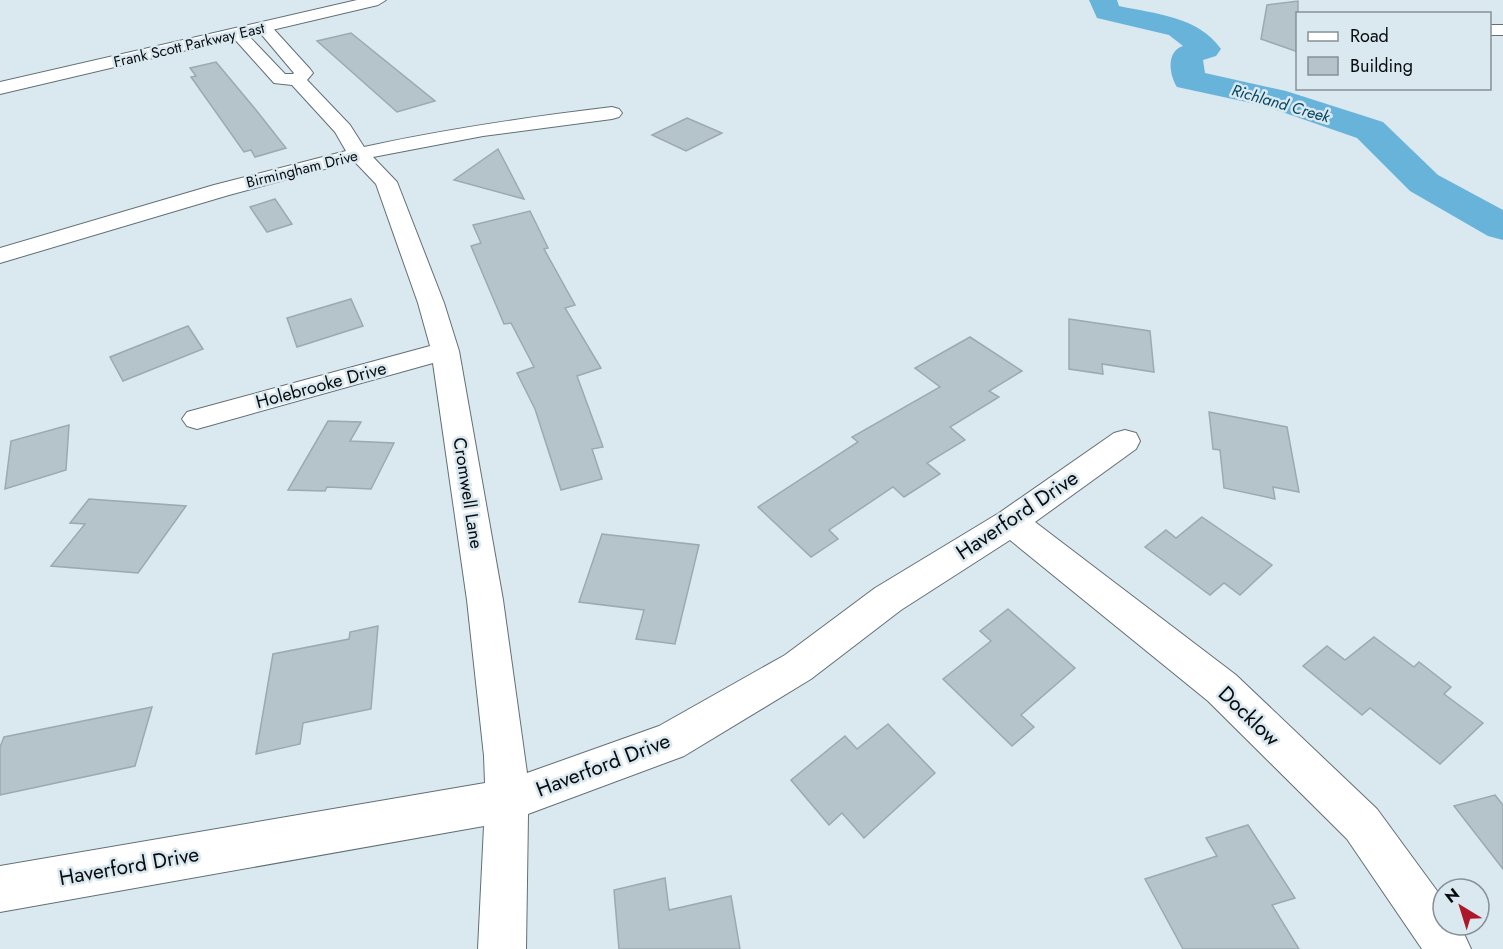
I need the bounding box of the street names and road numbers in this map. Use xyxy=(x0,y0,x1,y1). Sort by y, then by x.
street label: Frank Scott Parkway East xyxy=(111,17,267,73)
street label: Birmingham Drive xyxy=(244,144,360,193)
street label: Holebrooke Drive xyxy=(253,355,389,415)
street label: Cromwell Lane xyxy=(446,435,490,551)
street label: Haverford Drive xyxy=(950,463,1084,567)
street label: Docklow xyxy=(1211,679,1287,753)
street label: Haverford Drive xyxy=(532,726,675,804)
street label: Haverford Drive xyxy=(57,839,201,893)

